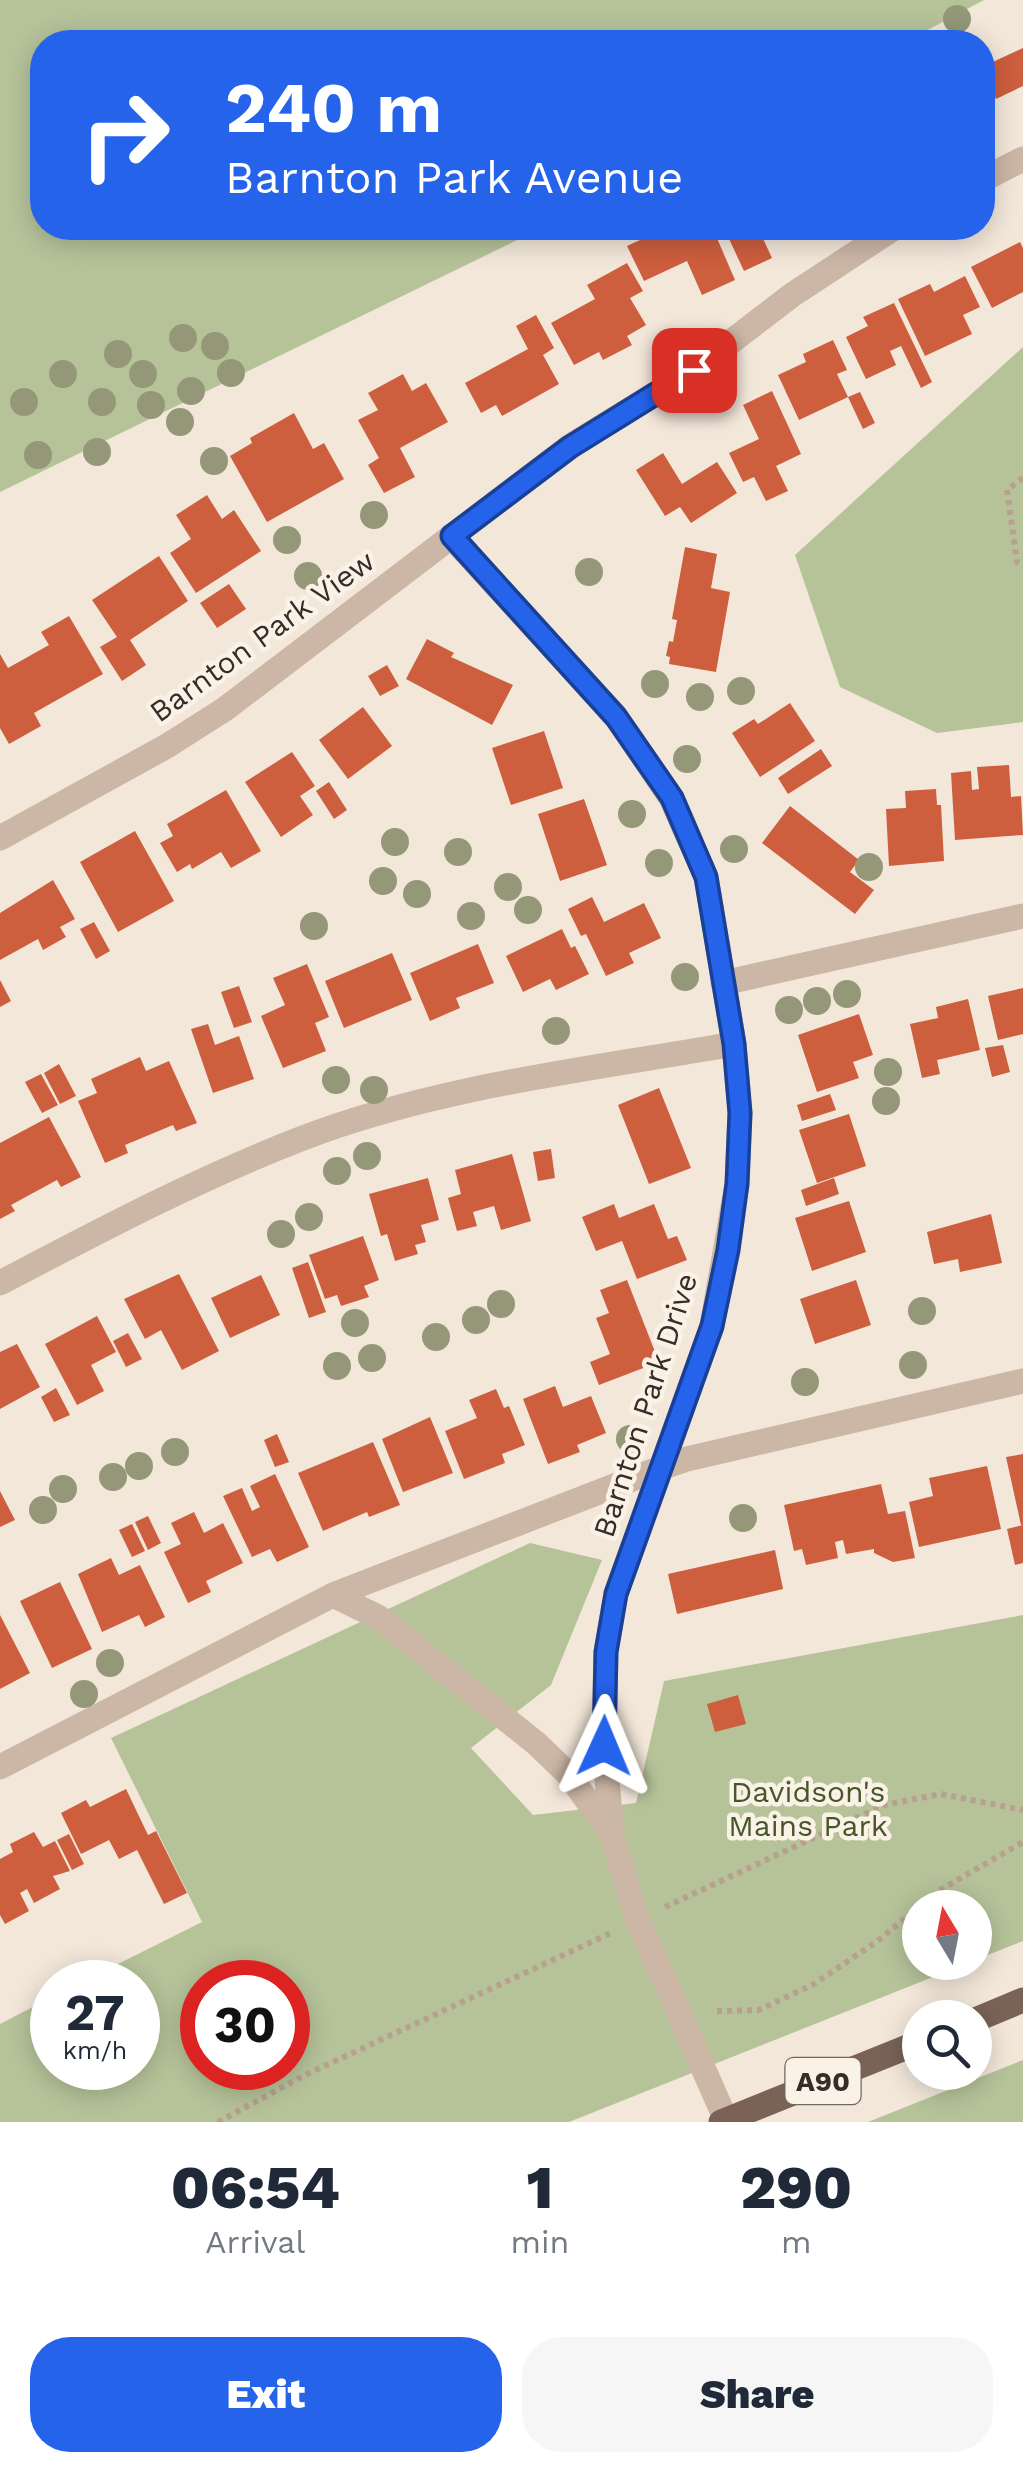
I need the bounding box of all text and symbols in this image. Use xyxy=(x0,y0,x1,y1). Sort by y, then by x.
text: 240 m xyxy=(225,67,442,149)
icon: right xyxy=(60,70,190,200)
text: Barnton Park Avenue xyxy=(225,151,683,204)
pin xyxy=(652,328,737,413)
icon: arrive xyxy=(667,343,722,398)
street label: Barnton Park View xyxy=(143,543,381,729)
street label: Barnton Park Drive xyxy=(586,1269,704,1541)
position arrow xyxy=(552,1694,656,1798)
park label: Davidson's Mains Park xyxy=(728,1774,888,1843)
north arrow xyxy=(902,1890,992,1980)
map controls xyxy=(902,1890,992,2090)
speed limit sign: 30 xyxy=(180,1960,310,2090)
text: 27 xyxy=(65,1983,125,2042)
button: search xyxy=(902,2000,992,2090)
text: km/h xyxy=(63,2036,127,2065)
road number: A90 xyxy=(786,2058,860,2104)
text: 06:54 xyxy=(171,2152,340,2223)
text: 1 xyxy=(527,2152,553,2223)
text: 290 xyxy=(740,2152,852,2223)
text: Arrival xyxy=(205,2223,305,2261)
text: min xyxy=(511,2223,569,2261)
text: m xyxy=(781,2223,811,2261)
button: Exit xyxy=(30,2337,502,2452)
button: Share xyxy=(522,2337,993,2452)

